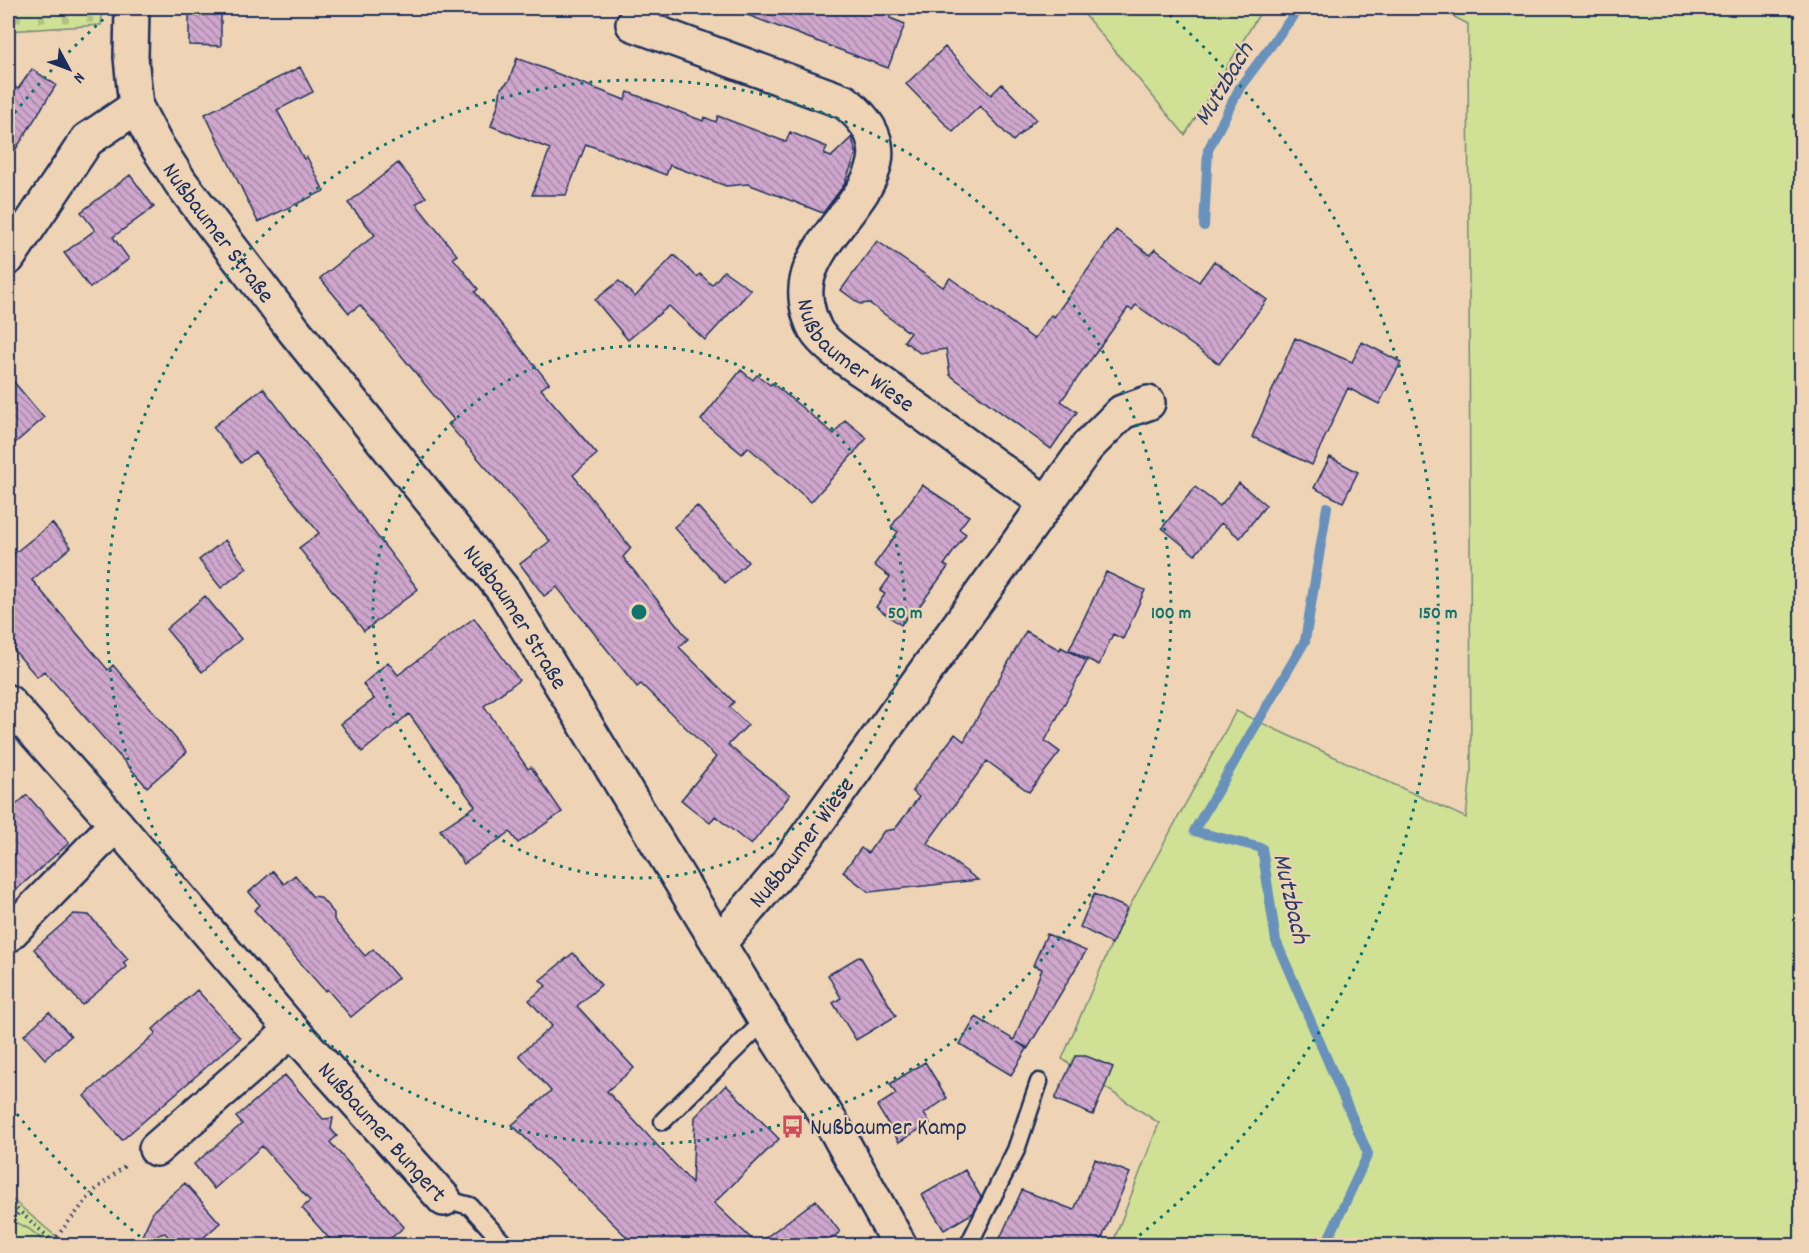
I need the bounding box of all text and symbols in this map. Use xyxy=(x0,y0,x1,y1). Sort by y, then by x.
water label: Mutzbach xyxy=(1186,35,1265,134)
north arrow xyxy=(39,39,99,99)
text: N xyxy=(67,67,90,88)
street label: Nußbaumer Straße xyxy=(152,157,281,312)
street label: Nußbaumer Wiese xyxy=(786,296,921,422)
street label: Nußbaumer Straße xyxy=(453,538,575,697)
centre of rings xyxy=(629,602,649,622)
text: 50 m xyxy=(888,602,922,627)
text: 100 m xyxy=(1151,602,1191,627)
text: 150 m xyxy=(1419,602,1457,627)
street label: Nußbaumer Wiese xyxy=(742,771,864,917)
water label: Mutzbach xyxy=(1261,850,1318,949)
street label: Nußbaumer Bungert xyxy=(308,1055,453,1211)
place label: Nußbaumer Kamp xyxy=(810,1112,967,1146)
bus stop icon: Nußbaumer Kamp xyxy=(779,1113,805,1139)

